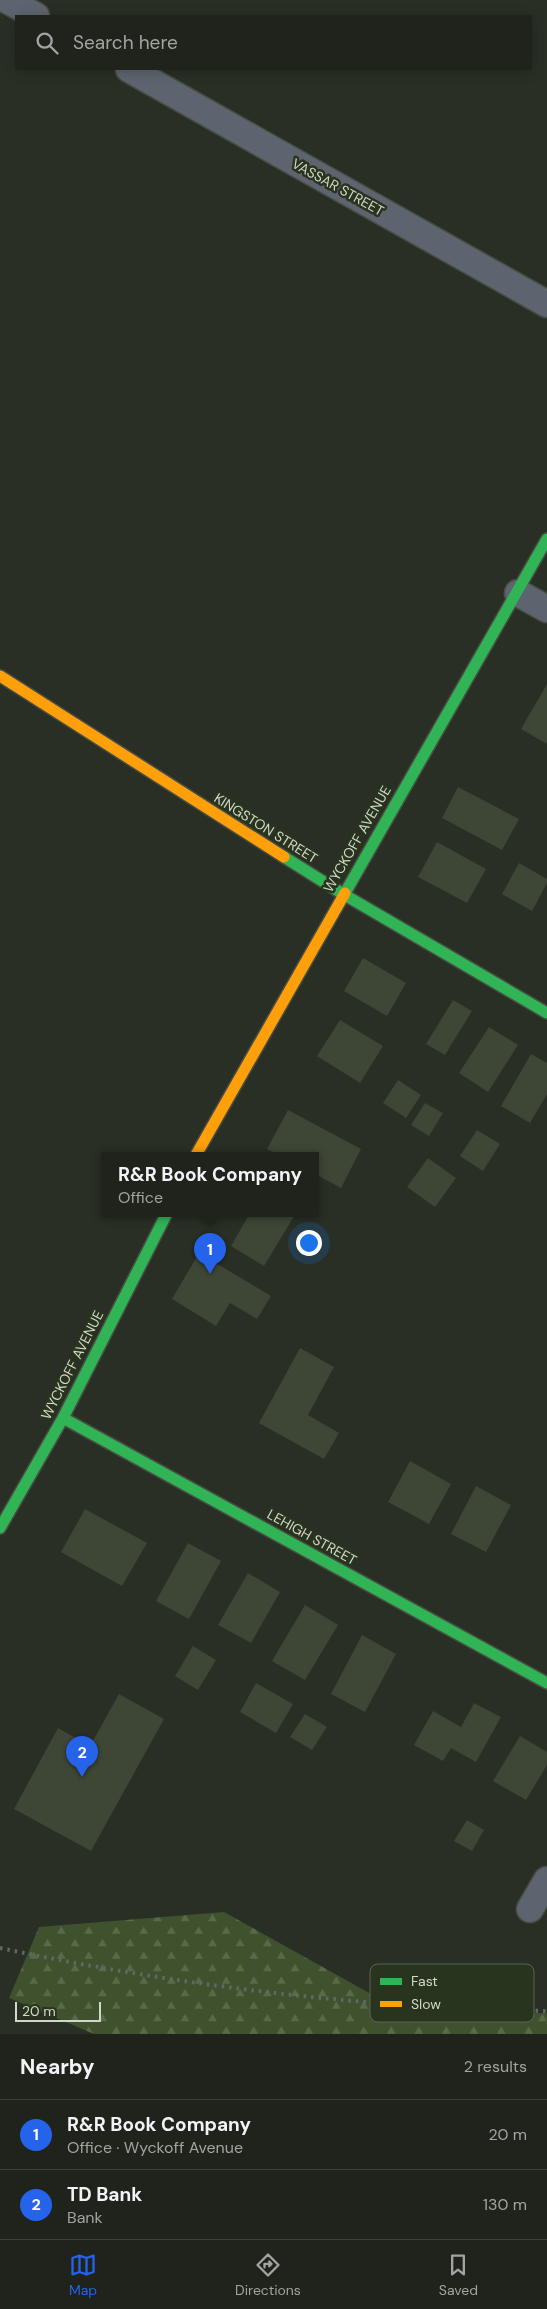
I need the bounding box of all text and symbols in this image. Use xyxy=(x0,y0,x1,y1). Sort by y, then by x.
search box xyxy=(15,15,532,70)
icon: search xyxy=(33,29,61,57)
text: Search here xyxy=(73,30,178,55)
street label: VASSAR STREET xyxy=(289,154,387,220)
street label: WYCKOFF AVENUE xyxy=(319,782,395,896)
street label: KINGSTON STREET xyxy=(211,789,321,867)
popup xyxy=(101,1152,319,1217)
text: R&R Book Company xyxy=(118,1162,302,1187)
text: Office xyxy=(118,1187,163,1208)
your location xyxy=(296,1230,322,1256)
pin: 1 xyxy=(194,1233,226,1274)
street label: WYCKOFF AVENUE xyxy=(37,1307,107,1423)
street label: LEHIGH STREET xyxy=(264,1505,360,1569)
pin: 2 xyxy=(66,1736,98,1777)
legend xyxy=(370,1964,534,2022)
text: Fast xyxy=(411,1972,438,1990)
text: Slow xyxy=(411,1995,441,2013)
scale bar xyxy=(15,1999,101,2022)
text: 20 m xyxy=(22,2002,56,2020)
text: Nearby xyxy=(20,2053,94,2081)
text: 2 results xyxy=(464,2056,527,2077)
text: R&R Book Company xyxy=(67,2112,251,2137)
text: 1 xyxy=(33,2124,39,2145)
text: 20 m xyxy=(488,2124,527,2145)
text: Office · Wyckoff Avenue xyxy=(67,2137,243,2158)
text: TD Bank xyxy=(67,2182,142,2207)
text: 2 xyxy=(31,2194,41,2215)
text: 130 m xyxy=(483,2194,527,2215)
text: Bank xyxy=(67,2207,103,2228)
tab: Map xyxy=(69,2251,97,2299)
tab: Directions xyxy=(235,2251,301,2299)
tab: Saved xyxy=(439,2251,478,2299)

